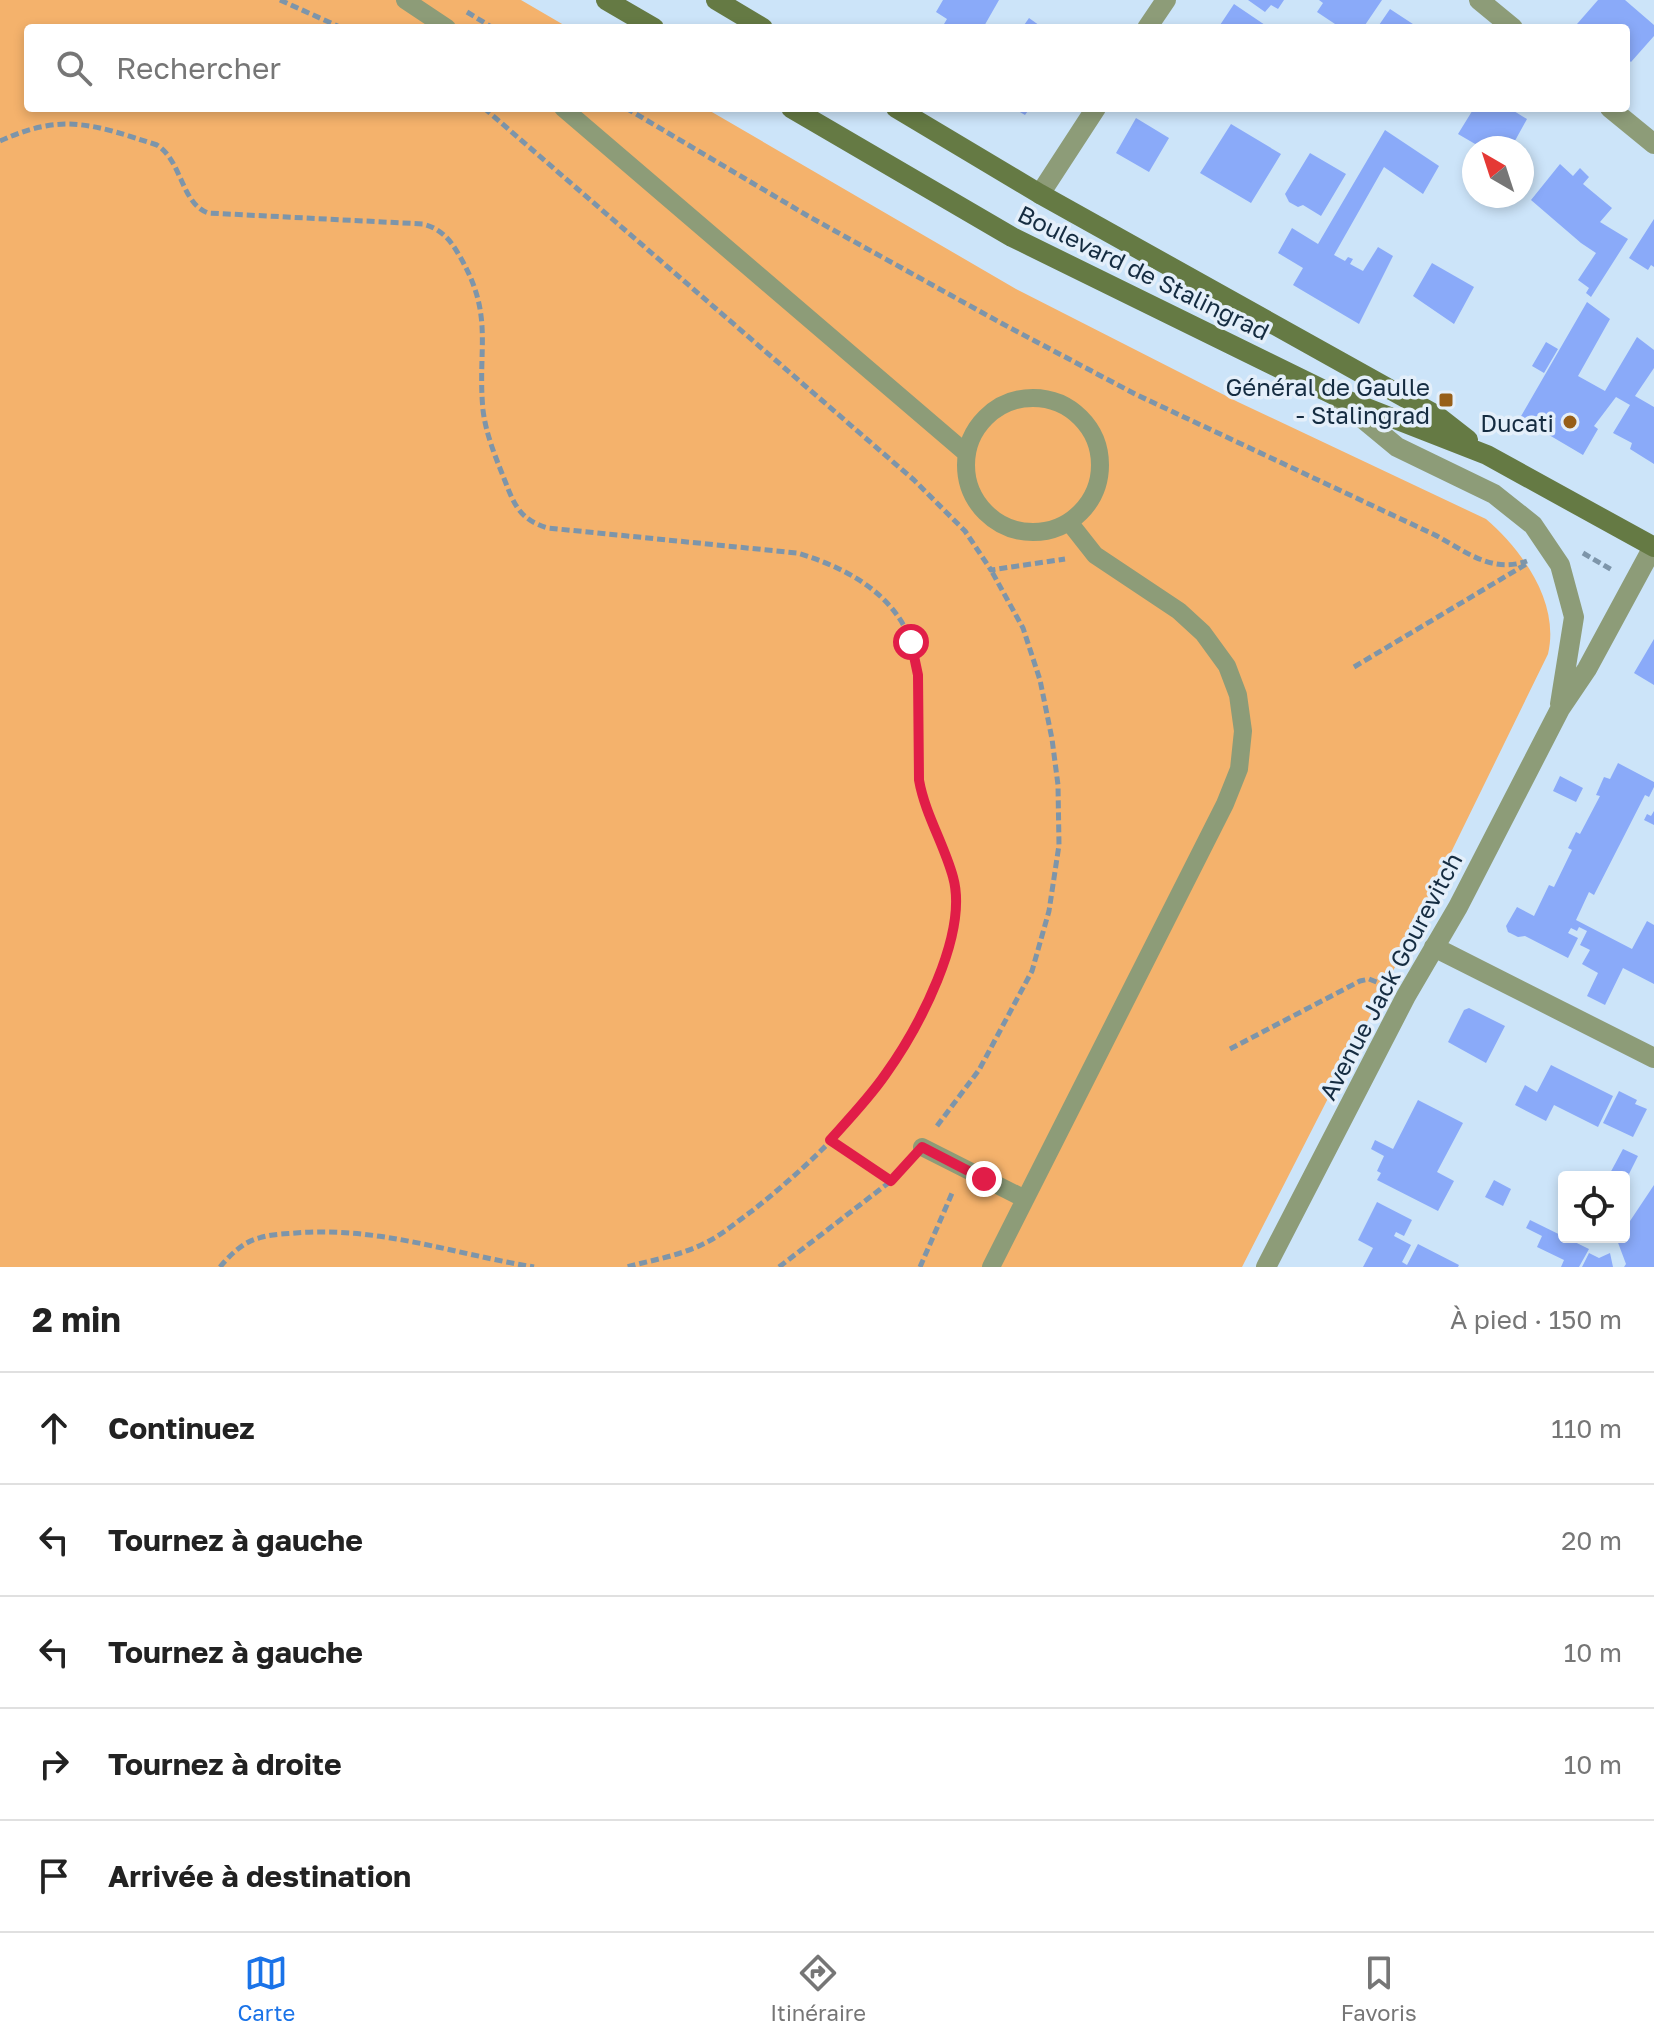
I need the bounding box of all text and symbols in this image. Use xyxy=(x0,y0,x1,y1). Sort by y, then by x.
search box xyxy=(24,24,1630,112)
icon: search xyxy=(52,46,96,90)
text: Rechercher xyxy=(116,50,281,86)
north arrow xyxy=(1462,136,1534,208)
street label: Boulevard de Stalingrad xyxy=(1014,199,1274,345)
place label: Général de Gaulle - Stalingrad xyxy=(1225,372,1430,429)
marker: Général de Gaulle - Stalingrad xyxy=(1437,391,1455,409)
place label: Ducati xyxy=(1480,408,1554,437)
marker: Ducati xyxy=(1561,413,1579,431)
route start xyxy=(893,624,929,660)
street label: Avenue Jack Gourevitch xyxy=(1312,847,1468,1105)
route end xyxy=(966,1161,1002,1197)
map controls xyxy=(1558,1171,1630,1243)
button: locate xyxy=(1558,1171,1630,1243)
text: 2 min xyxy=(32,1299,121,1339)
text: À pied · 150 m xyxy=(1450,1304,1622,1335)
icon: ahead xyxy=(32,1406,76,1450)
text: Continuez xyxy=(108,1410,255,1446)
text: 110 m xyxy=(1551,1413,1622,1444)
icon: left xyxy=(32,1518,76,1562)
text: Tournez à gauche xyxy=(108,1522,363,1558)
text: 20 m xyxy=(1561,1525,1622,1556)
icon: left xyxy=(32,1630,76,1674)
text: Tournez à gauche xyxy=(108,1634,363,1670)
text: 10 m xyxy=(1564,1637,1622,1668)
icon: right xyxy=(32,1742,76,1786)
text: Tournez à droite xyxy=(108,1746,342,1782)
text: 10 m xyxy=(1564,1749,1622,1780)
icon: arrive xyxy=(32,1854,76,1898)
text: Arrivée à destination xyxy=(108,1858,411,1894)
tab: Carte xyxy=(237,1951,295,2026)
tab: Itinéraire xyxy=(770,1951,866,2026)
tab: Favoris xyxy=(1341,1951,1417,2026)

